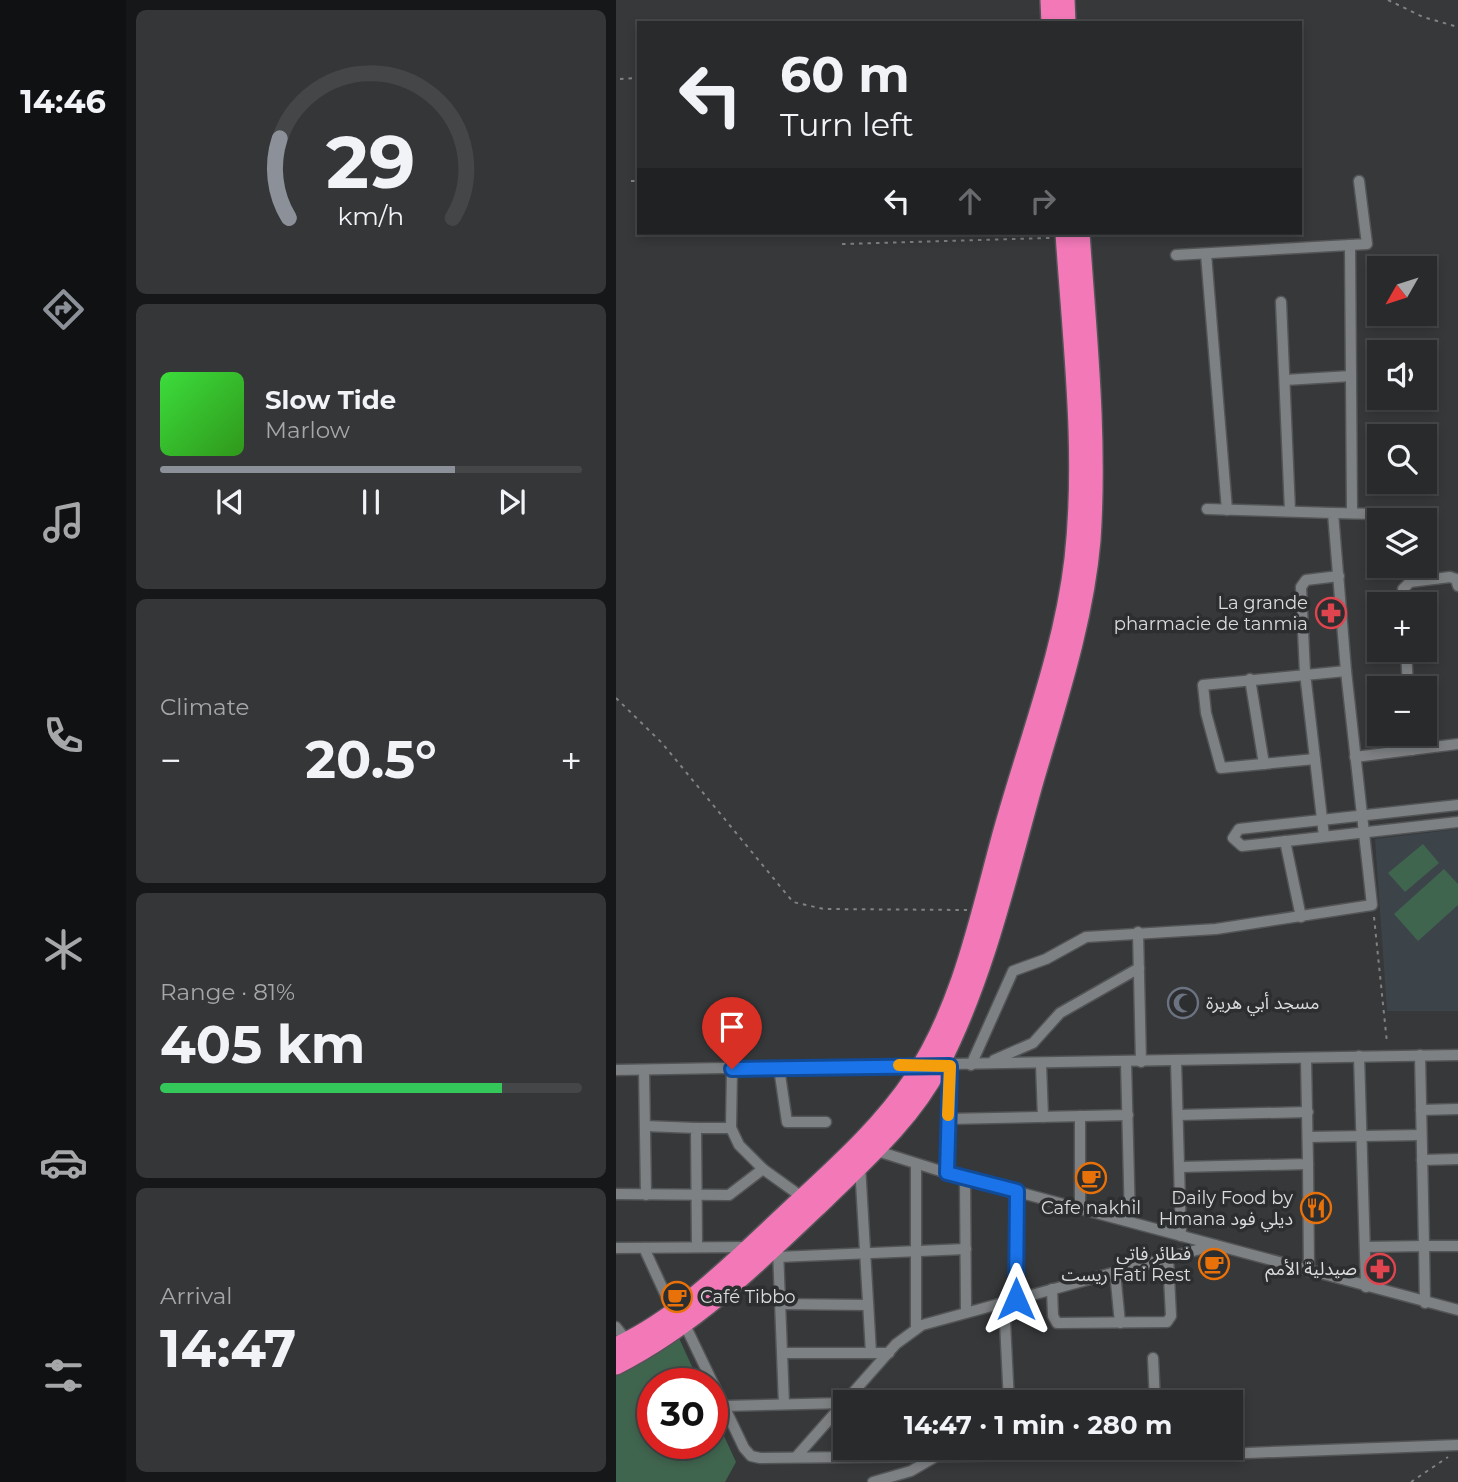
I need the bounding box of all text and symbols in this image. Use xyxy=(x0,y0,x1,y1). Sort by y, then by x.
text: 60 m xyxy=(780,45,910,104)
icon: left xyxy=(665,49,756,140)
text: 14:46 xyxy=(20,82,106,121)
text: Turn left xyxy=(780,105,914,144)
text: 29 xyxy=(326,119,416,207)
icon: left xyxy=(878,182,916,220)
icon: ahead xyxy=(951,182,989,220)
icon: right xyxy=(1024,182,1062,220)
text: km/h xyxy=(338,201,404,231)
north arrow xyxy=(1367,256,1437,326)
map controls xyxy=(1367,256,1437,746)
icon: directions xyxy=(39,285,88,334)
button: sound xyxy=(1367,340,1437,410)
text: Slow Tide xyxy=(265,384,396,416)
text: Marlow xyxy=(265,416,350,444)
button: search xyxy=(1367,424,1437,494)
icon: previous xyxy=(211,483,249,521)
icon: pause xyxy=(352,483,390,521)
icon: next xyxy=(493,483,531,521)
icon: music xyxy=(39,498,88,547)
button: layers xyxy=(1367,508,1437,578)
place label: La grande pharmacie de tanmia xyxy=(1114,592,1308,635)
button: + xyxy=(1367,592,1437,662)
pharmacy icon: La grande pharmacie de tanmia xyxy=(1314,596,1348,630)
button: − xyxy=(1367,676,1437,746)
text: Climate xyxy=(160,693,249,721)
icon: phone xyxy=(39,711,88,760)
text: 20.5° xyxy=(305,728,437,791)
text: − xyxy=(160,737,182,784)
text: + xyxy=(560,737,582,784)
icon: climate xyxy=(39,925,88,974)
text: Range · 81% xyxy=(160,978,295,1006)
mosque icon: مسجد أبي هريرة xyxy=(1166,986,1200,1020)
place label: مسجد أبي هريرة xyxy=(1206,992,1320,1016)
pin xyxy=(702,997,762,1069)
icon: arrive xyxy=(713,1008,751,1046)
text: 405 km xyxy=(160,1013,365,1076)
icon: car xyxy=(39,1138,88,1187)
cafe icon: Cafe nakhil xyxy=(1074,1161,1108,1195)
place label: Daily Food by Hmana ديلي فود xyxy=(1159,1187,1293,1232)
restaurant icon: Daily Food by Hmana ديلي فود xyxy=(1299,1191,1333,1225)
place label: Cafe nakhil xyxy=(1041,1197,1141,1219)
place label: فطائر فاتي ريست Fati Rest xyxy=(1061,1243,1191,1286)
cafe icon: فطائر فاتي ريست Fati Rest xyxy=(1197,1247,1231,1281)
pharmacy icon: صيدلية الأمم xyxy=(1363,1252,1397,1286)
place label: صيدلية الأمم xyxy=(1265,1258,1357,1282)
position arrow xyxy=(979,1262,1053,1336)
cafe icon: Café Tibbo xyxy=(660,1280,694,1314)
text: Arrival xyxy=(160,1282,233,1310)
place label: Café Tibbo xyxy=(700,1286,796,1308)
text: 14:47 xyxy=(160,1317,296,1380)
icon: filters xyxy=(39,1351,88,1400)
speed limit sign: 30 xyxy=(637,1368,728,1459)
text: 14:47 · 1 min · 280 m xyxy=(904,1409,1172,1441)

